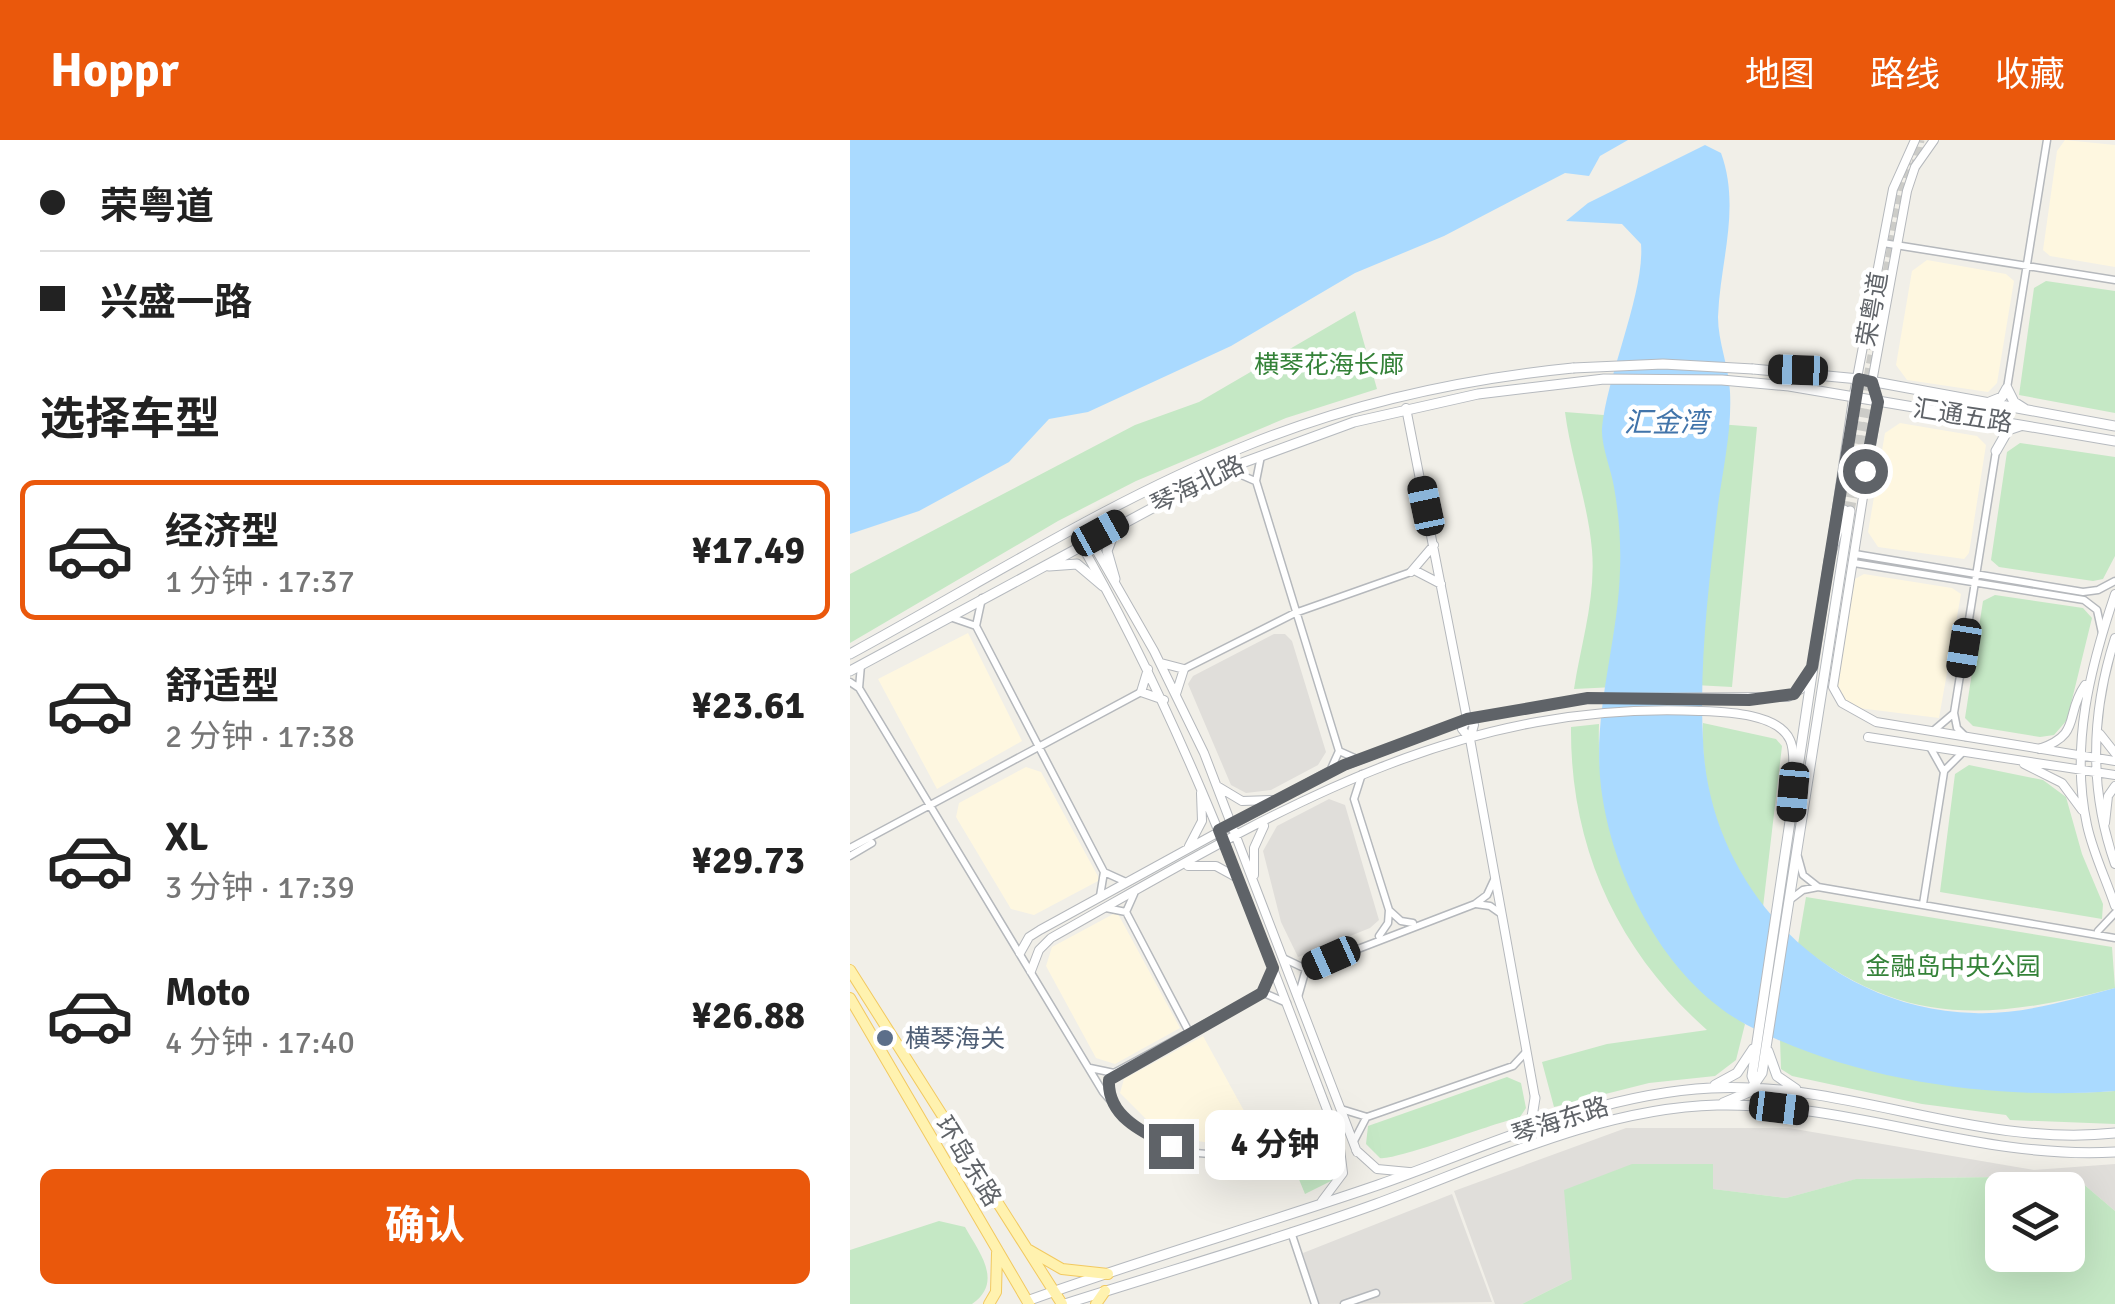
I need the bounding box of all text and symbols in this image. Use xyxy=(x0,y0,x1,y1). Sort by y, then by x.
text: Hoppr xyxy=(50,41,179,100)
text: 地图 xyxy=(1745,53,1815,96)
text: 路线 xyxy=(1870,53,1940,96)
text: 收藏 xyxy=(1995,53,2065,96)
text: 荣粤道 xyxy=(100,183,214,230)
street label: 荣粤道 xyxy=(1851,269,1894,349)
text: 兴盛一路 xyxy=(100,279,252,326)
park label: 横琴花海长廊 xyxy=(1254,349,1404,380)
car xyxy=(1767,354,1829,386)
text: 选择车型 xyxy=(40,392,220,447)
street label: 汇通五路 xyxy=(1911,392,2015,439)
water label: 汇金湾 xyxy=(1624,406,1712,440)
street label: 琴海北路 xyxy=(1145,449,1249,520)
route start xyxy=(1843,449,1888,494)
car xyxy=(1405,474,1447,538)
icon: car xyxy=(45,505,135,595)
car xyxy=(1066,505,1134,561)
text: 经济型 xyxy=(165,508,279,555)
text: ¥17.49 xyxy=(692,527,805,574)
text: 1 分钟 · 17:37 xyxy=(165,562,355,601)
car xyxy=(1944,616,1984,680)
icon: car xyxy=(45,660,135,750)
text: 舒适型 xyxy=(165,663,279,710)
text: ¥23.61 xyxy=(692,682,805,729)
text: 2 分钟 · 17:38 xyxy=(165,717,355,756)
car xyxy=(1775,761,1811,823)
text: XL xyxy=(165,814,208,861)
icon: car xyxy=(45,815,135,905)
text: ¥29.73 xyxy=(692,837,805,884)
text: 3 分钟 · 17:39 xyxy=(165,868,355,907)
car xyxy=(1297,932,1365,984)
park label: 金融岛中央公园 xyxy=(1865,951,2041,982)
text: Moto xyxy=(165,969,250,1016)
icon: car xyxy=(45,970,135,1060)
text: ¥26.88 xyxy=(692,992,805,1039)
text: 4 分钟 · 17:40 xyxy=(165,1023,355,1062)
place label: 横琴海关 xyxy=(905,1023,1005,1054)
marker: 横琴海关 xyxy=(874,1027,896,1049)
car xyxy=(1747,1089,1811,1127)
street label: 琴海东路 xyxy=(1508,1090,1613,1151)
street label: 环岛东路 xyxy=(929,1111,1008,1212)
callout: 4 分钟 xyxy=(1206,1111,1346,1181)
route end xyxy=(1149,1124,1194,1169)
text: 4 分钟 xyxy=(1231,1125,1319,1164)
button: 确认 xyxy=(40,1169,810,1284)
map controls xyxy=(1985,1172,2085,1272)
button: layers xyxy=(1985,1172,2085,1272)

